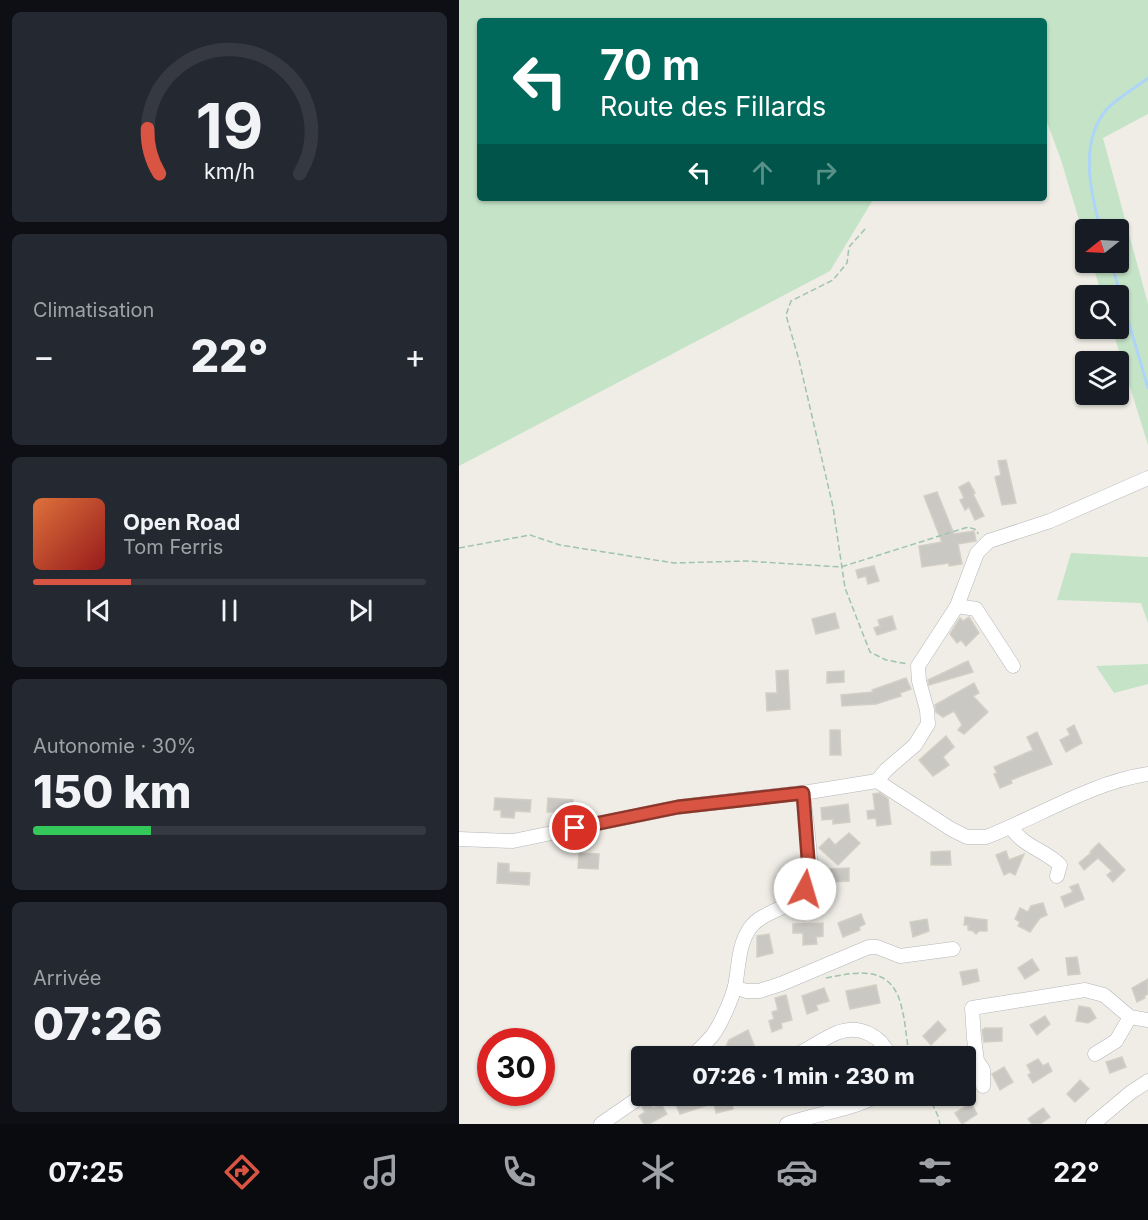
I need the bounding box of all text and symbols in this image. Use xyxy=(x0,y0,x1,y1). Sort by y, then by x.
text: 70 m xyxy=(600,39,700,90)
icon: left xyxy=(501,42,579,120)
text: 19 xyxy=(196,88,263,163)
text: Route des Fillards xyxy=(600,90,826,123)
icon: left xyxy=(683,156,716,189)
icon: ahead xyxy=(746,156,779,189)
icon: right xyxy=(809,156,842,189)
text: km/h xyxy=(204,159,255,185)
north arrow xyxy=(1075,219,1129,273)
map controls xyxy=(1075,219,1129,405)
button: search xyxy=(1075,285,1129,339)
text: Climatisation xyxy=(33,298,154,322)
text: 22° xyxy=(190,328,269,383)
text: − xyxy=(33,336,55,376)
text: + xyxy=(404,336,426,376)
button: layers xyxy=(1075,351,1129,405)
text: Open Road xyxy=(123,509,240,535)
text: Tom Ferris xyxy=(123,535,223,559)
icon: previous xyxy=(82,594,115,627)
icon: pause xyxy=(213,594,246,627)
icon: next xyxy=(344,594,377,627)
text: Autonomie · 30% xyxy=(33,734,196,758)
text: 150 km xyxy=(33,764,192,819)
pin xyxy=(549,802,600,853)
icon: arrive xyxy=(558,811,591,844)
position arrow xyxy=(773,857,837,921)
text: Arrivée xyxy=(33,966,102,990)
text: 07:26 xyxy=(33,996,163,1051)
speed limit sign: 30 xyxy=(477,1028,555,1106)
text: 07:26 · 1 min · 230 m xyxy=(692,1063,915,1089)
icon: directions xyxy=(221,1151,263,1193)
icon: music xyxy=(360,1151,402,1193)
icon: phone xyxy=(498,1151,540,1193)
icon: climate xyxy=(637,1151,679,1193)
icon: car xyxy=(776,1151,818,1193)
icon: filters xyxy=(914,1151,956,1193)
text: 07:25 xyxy=(48,1156,124,1189)
text: 22° xyxy=(1053,1156,1100,1189)

